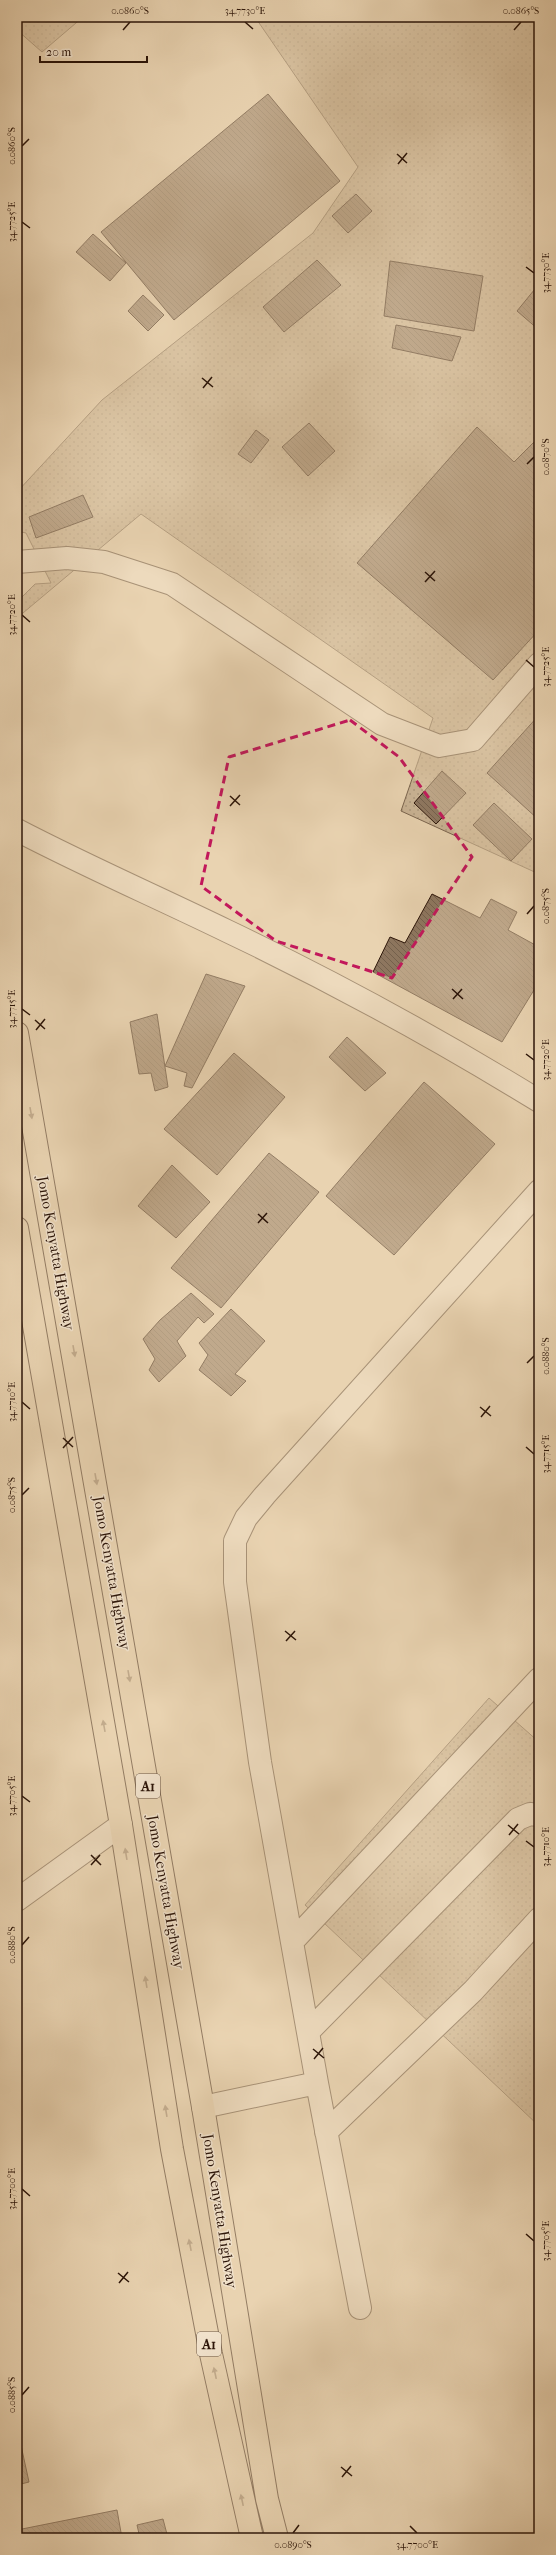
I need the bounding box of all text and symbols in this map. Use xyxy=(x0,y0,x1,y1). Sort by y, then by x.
text: 0.0860°S xyxy=(111,5,149,17)
text: 34.7730°E xyxy=(225,5,265,17)
text: 0.0865°S xyxy=(503,5,539,17)
scale bar xyxy=(40,38,147,64)
text: 20 m xyxy=(46,45,71,59)
text: 0.0860°S xyxy=(6,127,18,165)
text: 34.7725°E xyxy=(6,202,18,242)
text: 34.7730°E xyxy=(540,253,552,293)
text: 0.0870°S xyxy=(540,438,552,476)
text: 34.7720°E xyxy=(6,594,18,636)
text: 34.7725°E xyxy=(540,647,552,687)
text: 0.0875°S xyxy=(540,888,552,924)
text: 34.7715°E xyxy=(6,990,18,1028)
text: 34.7720°E xyxy=(540,1039,552,1081)
one-way arrow xyxy=(28,1107,34,1119)
street label: Jomo Kenyatta Highway xyxy=(33,1174,79,1332)
text: 0.0880°S xyxy=(540,1337,552,1375)
one-way arrow xyxy=(71,1345,77,1357)
text: 34.7710°E xyxy=(6,1382,18,1422)
text: 34.7715°E xyxy=(540,1435,552,1473)
one-way arrow xyxy=(93,1473,99,1485)
text: 0.0875°S xyxy=(6,1477,18,1513)
street label: Jomo Kenyatta Highway xyxy=(89,1494,135,1652)
one-way arrow xyxy=(127,1670,133,1683)
one-way arrow xyxy=(101,1719,107,1732)
road number: A1 xyxy=(136,1774,160,1798)
text: 34.7705°E xyxy=(6,1776,18,1816)
street label: Jomo Kenyatta Highway xyxy=(143,1813,189,1971)
text: 34.7710°E xyxy=(540,1827,552,1867)
one-way arrow xyxy=(123,1848,129,1860)
text: 0.0880°S xyxy=(6,1926,18,1964)
one-way arrow xyxy=(143,1976,149,1988)
one-way arrow xyxy=(163,2105,169,2117)
street label: Jomo Kenyatta Highway xyxy=(199,2132,241,2290)
text: 34.7700°E xyxy=(6,2168,18,2210)
text: 34.7705°E xyxy=(540,2221,552,2261)
one-way arrow xyxy=(187,2239,193,2252)
road number: A1 xyxy=(197,2332,221,2356)
one-way arrow xyxy=(211,2367,217,2379)
text: 0.0885°S xyxy=(6,2377,18,2413)
one-way arrow xyxy=(238,2494,244,2506)
text: 0.0890°S xyxy=(274,2539,312,2551)
text: 34.7700°E xyxy=(396,2539,438,2551)

